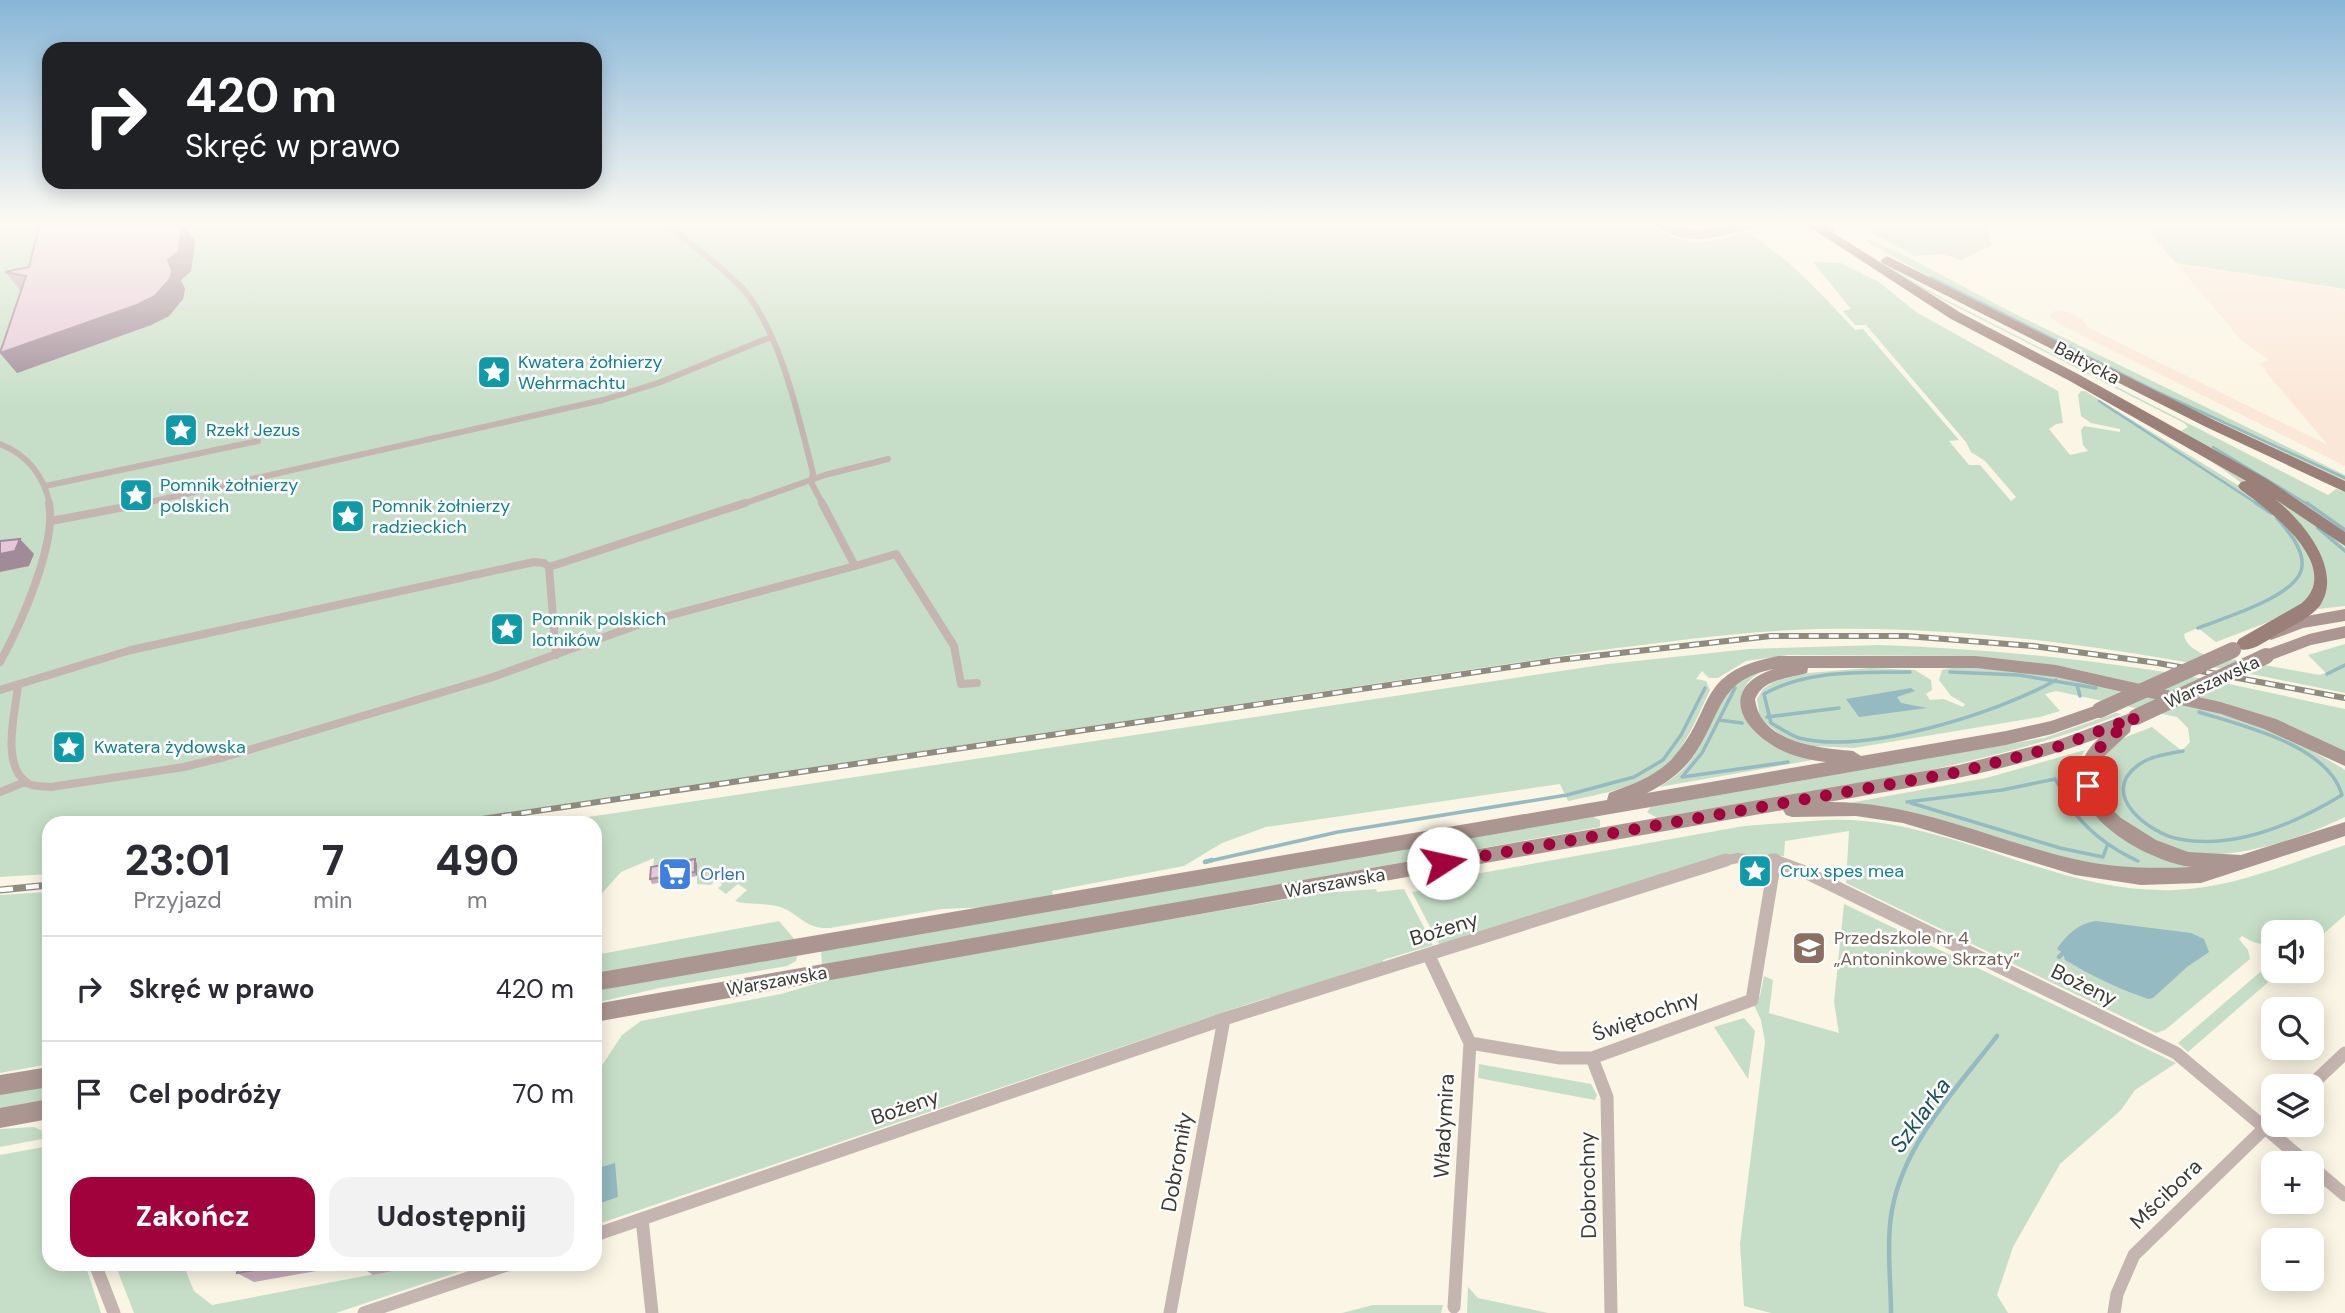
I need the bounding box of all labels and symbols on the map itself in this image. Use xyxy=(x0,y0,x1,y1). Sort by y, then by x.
street label: Bałtycka xyxy=(2050,336,2124,390)
place label: Kwatera żołnierzy Wehrmachtu xyxy=(518,350,662,395)
place icon: Kwatera żołnierzy Wehrmachtu xyxy=(475,353,513,391)
place icon: Rzekł Jezus xyxy=(162,411,200,449)
place label: Rzekł Jezus xyxy=(206,418,300,442)
place label: Pomnik żołnierzy polskich xyxy=(160,473,298,518)
place icon: Pomnik żołnierzy polskich xyxy=(117,476,155,514)
place label: Pomnik żołnierzy radzieckich xyxy=(372,494,510,539)
place icon: Pomnik żołnierzy radzieckich xyxy=(329,497,367,535)
place label: Pomnik polskich lotników xyxy=(532,607,666,652)
place icon: Pomnik polskich lotników xyxy=(488,610,526,648)
street label: Warszawska xyxy=(2161,650,2263,714)
place icon: Kwatera żydowska xyxy=(50,728,88,766)
place label: Kwatera żydowska xyxy=(94,735,246,759)
pin xyxy=(2058,756,2118,816)
position arrow xyxy=(1406,826,1480,900)
place icon: Crux spes mea xyxy=(1736,852,1774,890)
supermarket icon: Orlen xyxy=(656,855,694,893)
place label: Crux spes mea xyxy=(1780,859,1904,883)
place label: Orlen xyxy=(700,862,745,886)
street label: Warszawska xyxy=(1283,862,1387,904)
street label: Bożeny xyxy=(1406,905,1482,953)
place label: Przedszkole nr 4 „Antoninkowe Skrzaty” xyxy=(1834,926,2020,971)
school or university icon: Przedszkole nr 4 „Antoninkowe Skrzaty” xyxy=(1790,929,1828,967)
street label: Bożeny xyxy=(2046,957,2122,1013)
street label: Warszawska xyxy=(725,960,829,1002)
street label: Świętochny xyxy=(1588,983,1704,1048)
water label: Szklarka xyxy=(1883,1071,1957,1159)
street label: Władymira xyxy=(1427,1073,1461,1179)
street label: Bożeny xyxy=(867,1082,943,1132)
street label: Dobromiły xyxy=(1154,1110,1200,1214)
street label: Dobrochny xyxy=(1573,1131,1603,1239)
street label: Mścibora xyxy=(2124,1153,2208,1235)

